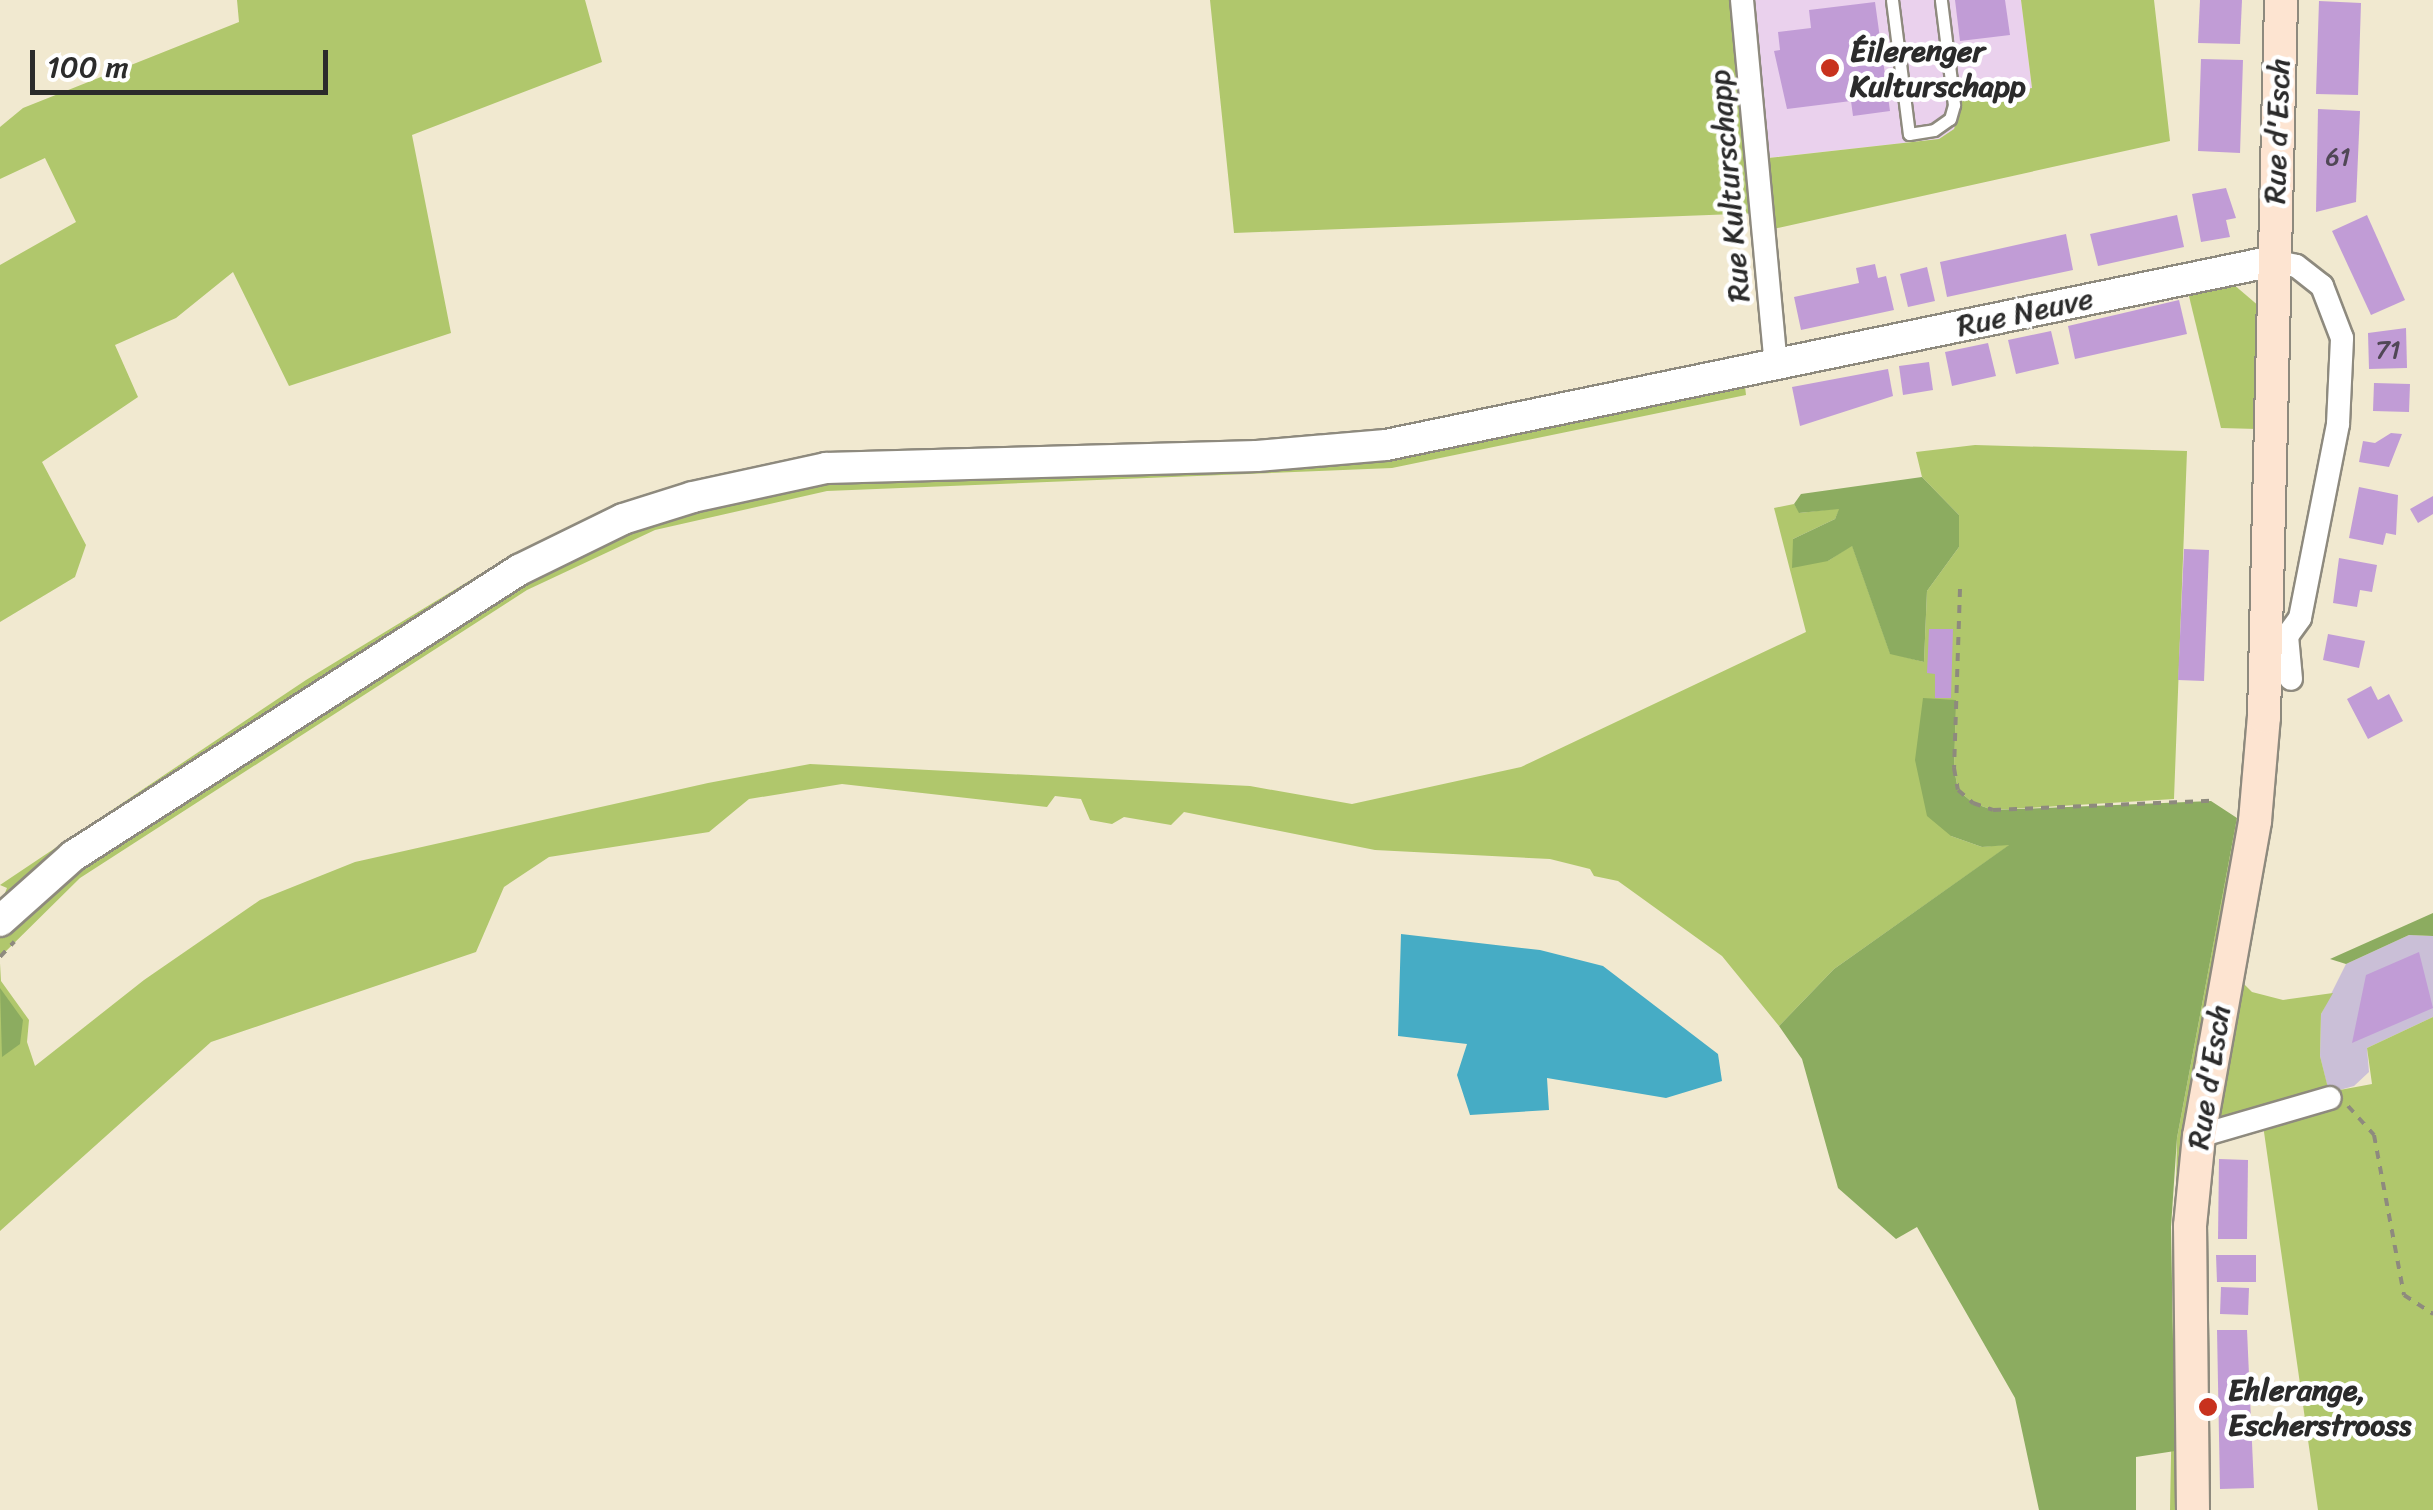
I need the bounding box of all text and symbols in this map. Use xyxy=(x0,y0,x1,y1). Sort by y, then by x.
scale bar xyxy=(35,30,332,92)
place label: Éilerenger Kulturschapp xyxy=(1850,33,2026,104)
text: 100 m xyxy=(47,40,129,94)
marker: Éilerenger Kulturschapp xyxy=(1819,57,1841,79)
street label: Rue d'Esch xyxy=(2256,58,2298,204)
street label: Rue Kulturschapp xyxy=(1701,68,1757,304)
house number: 61 xyxy=(2326,142,2350,172)
street label: Rue Neuve xyxy=(1954,280,2096,344)
house number: 71 xyxy=(2376,335,2400,365)
street label: Rue d'Esch xyxy=(2180,1002,2238,1152)
place label: Ehlerange, Escherstrooss xyxy=(2228,1372,2411,1442)
marker: Ehlerange, Escherstrooss xyxy=(2197,1396,2219,1418)

